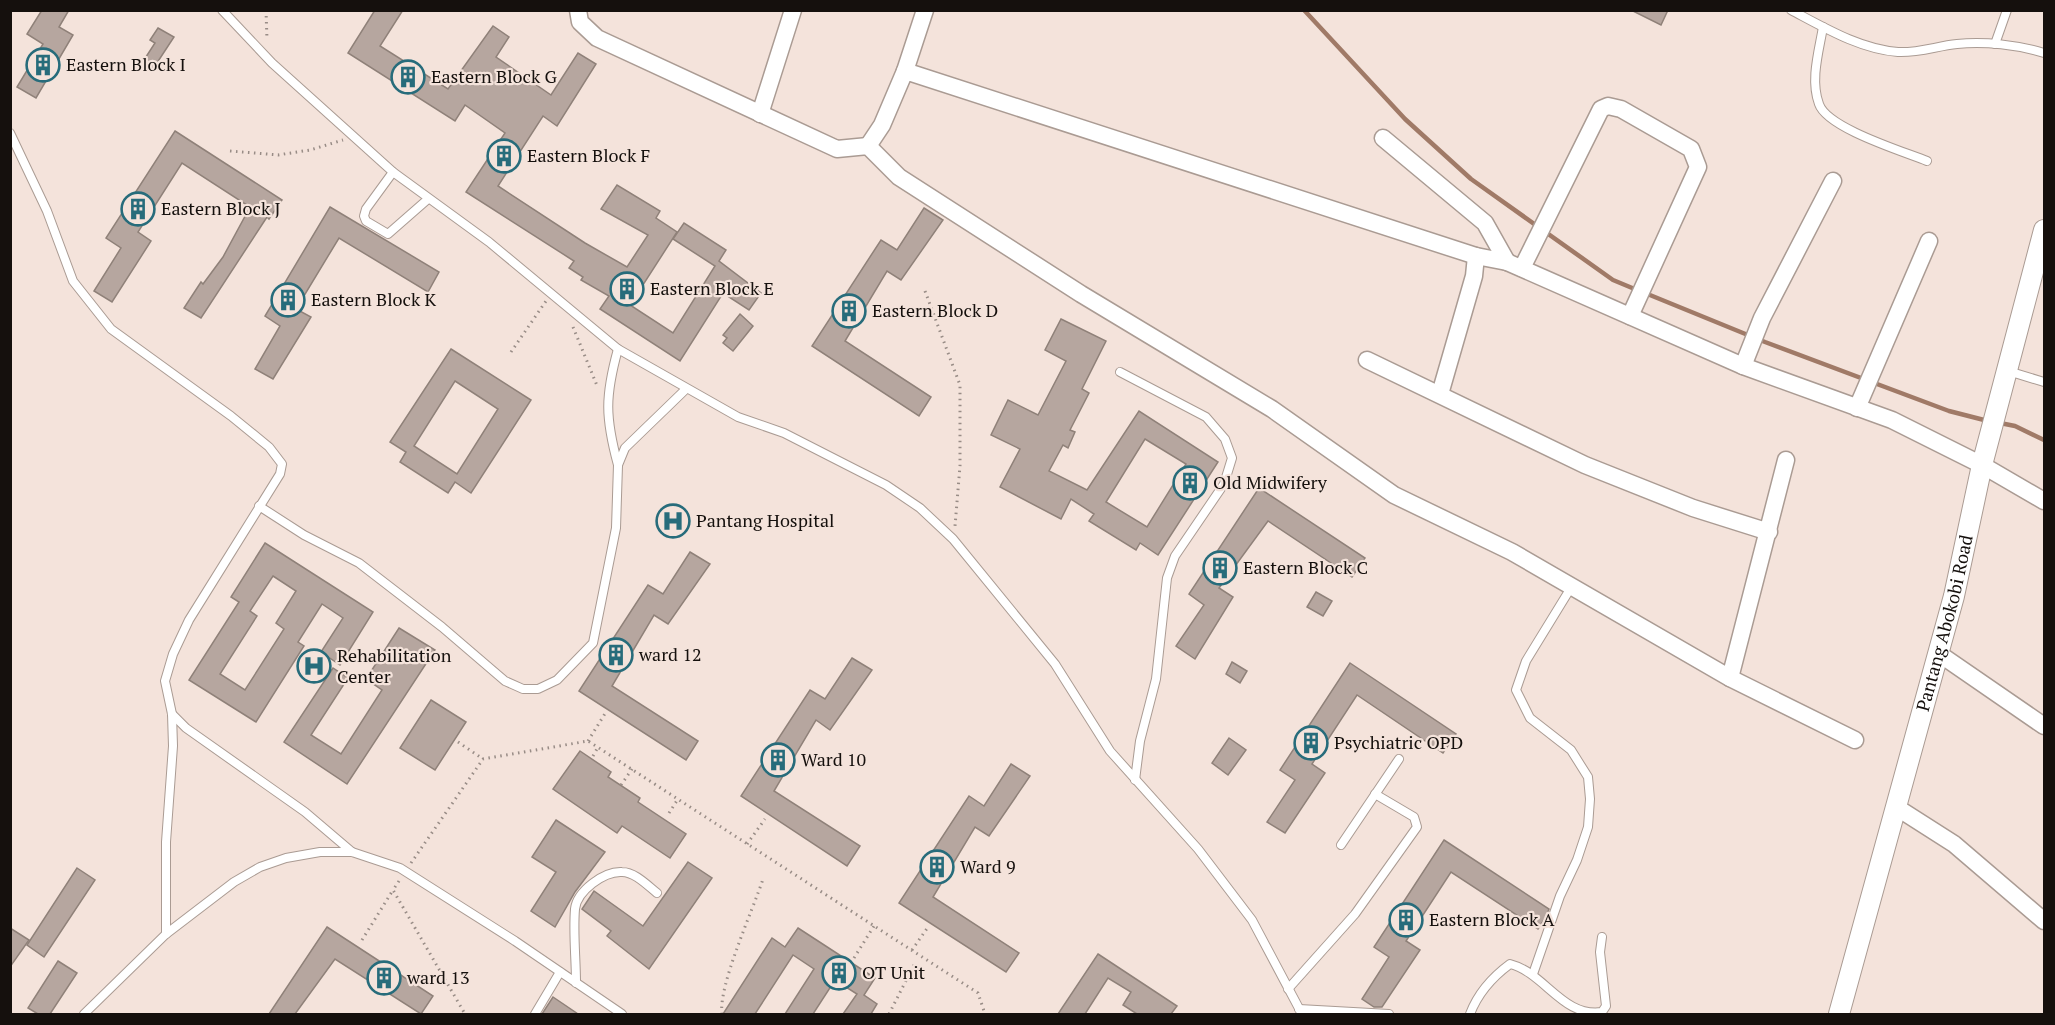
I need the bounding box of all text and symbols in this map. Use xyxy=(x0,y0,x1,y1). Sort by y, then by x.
building icon: Eastern Block I xyxy=(25,47,61,83)
place label: Eastern Block I xyxy=(66,52,186,76)
building icon: Eastern Block G xyxy=(390,59,426,95)
place label: Eastern Block G xyxy=(431,64,558,88)
building icon: Eastern Block F xyxy=(486,138,522,174)
place label: Eastern Block F xyxy=(527,143,650,167)
building icon: Eastern Block J xyxy=(120,191,156,227)
place label: Eastern Block J xyxy=(161,196,281,220)
building icon: Eastern Block E xyxy=(609,271,645,307)
place label: Eastern Block E xyxy=(650,276,774,300)
building icon: Eastern Block K xyxy=(270,282,306,318)
place label: Eastern Block K xyxy=(311,287,437,311)
building icon: Eastern Block D xyxy=(831,293,867,329)
place label: Eastern Block D xyxy=(872,298,998,322)
building icon: Old Midwifery xyxy=(1172,465,1208,501)
place label: Old Midwifery xyxy=(1213,470,1328,494)
hospital icon: Pantang Hospital xyxy=(655,503,691,539)
place label: Pantang Hospital xyxy=(696,508,834,532)
street label: Pantang Abokobi Road xyxy=(1910,532,1978,714)
building icon: Eastern Block C xyxy=(1202,550,1238,586)
place label: Eastern Block C xyxy=(1243,555,1368,579)
building icon: ward 12 xyxy=(598,637,634,673)
place label: ward 12 xyxy=(638,642,702,666)
place label: Rehabilitation Center xyxy=(337,643,452,688)
hospital icon: Rehabilitation Center xyxy=(296,648,332,684)
building icon: Psychiatric OPD xyxy=(1293,725,1329,761)
place label: Psychiatric OPD xyxy=(1334,730,1463,754)
building icon: Ward 10 xyxy=(760,742,796,778)
place label: Ward 10 xyxy=(801,747,866,771)
building icon: Ward 9 xyxy=(919,849,955,885)
place label: Ward 9 xyxy=(960,854,1016,878)
building icon: Eastern Block A xyxy=(1388,902,1424,938)
place label: Eastern Block A xyxy=(1429,907,1555,931)
building icon: OT Unit xyxy=(821,955,857,991)
building icon: ward 13 xyxy=(366,960,402,996)
place label: OT Unit xyxy=(862,960,926,984)
place label: ward 13 xyxy=(406,965,470,989)

